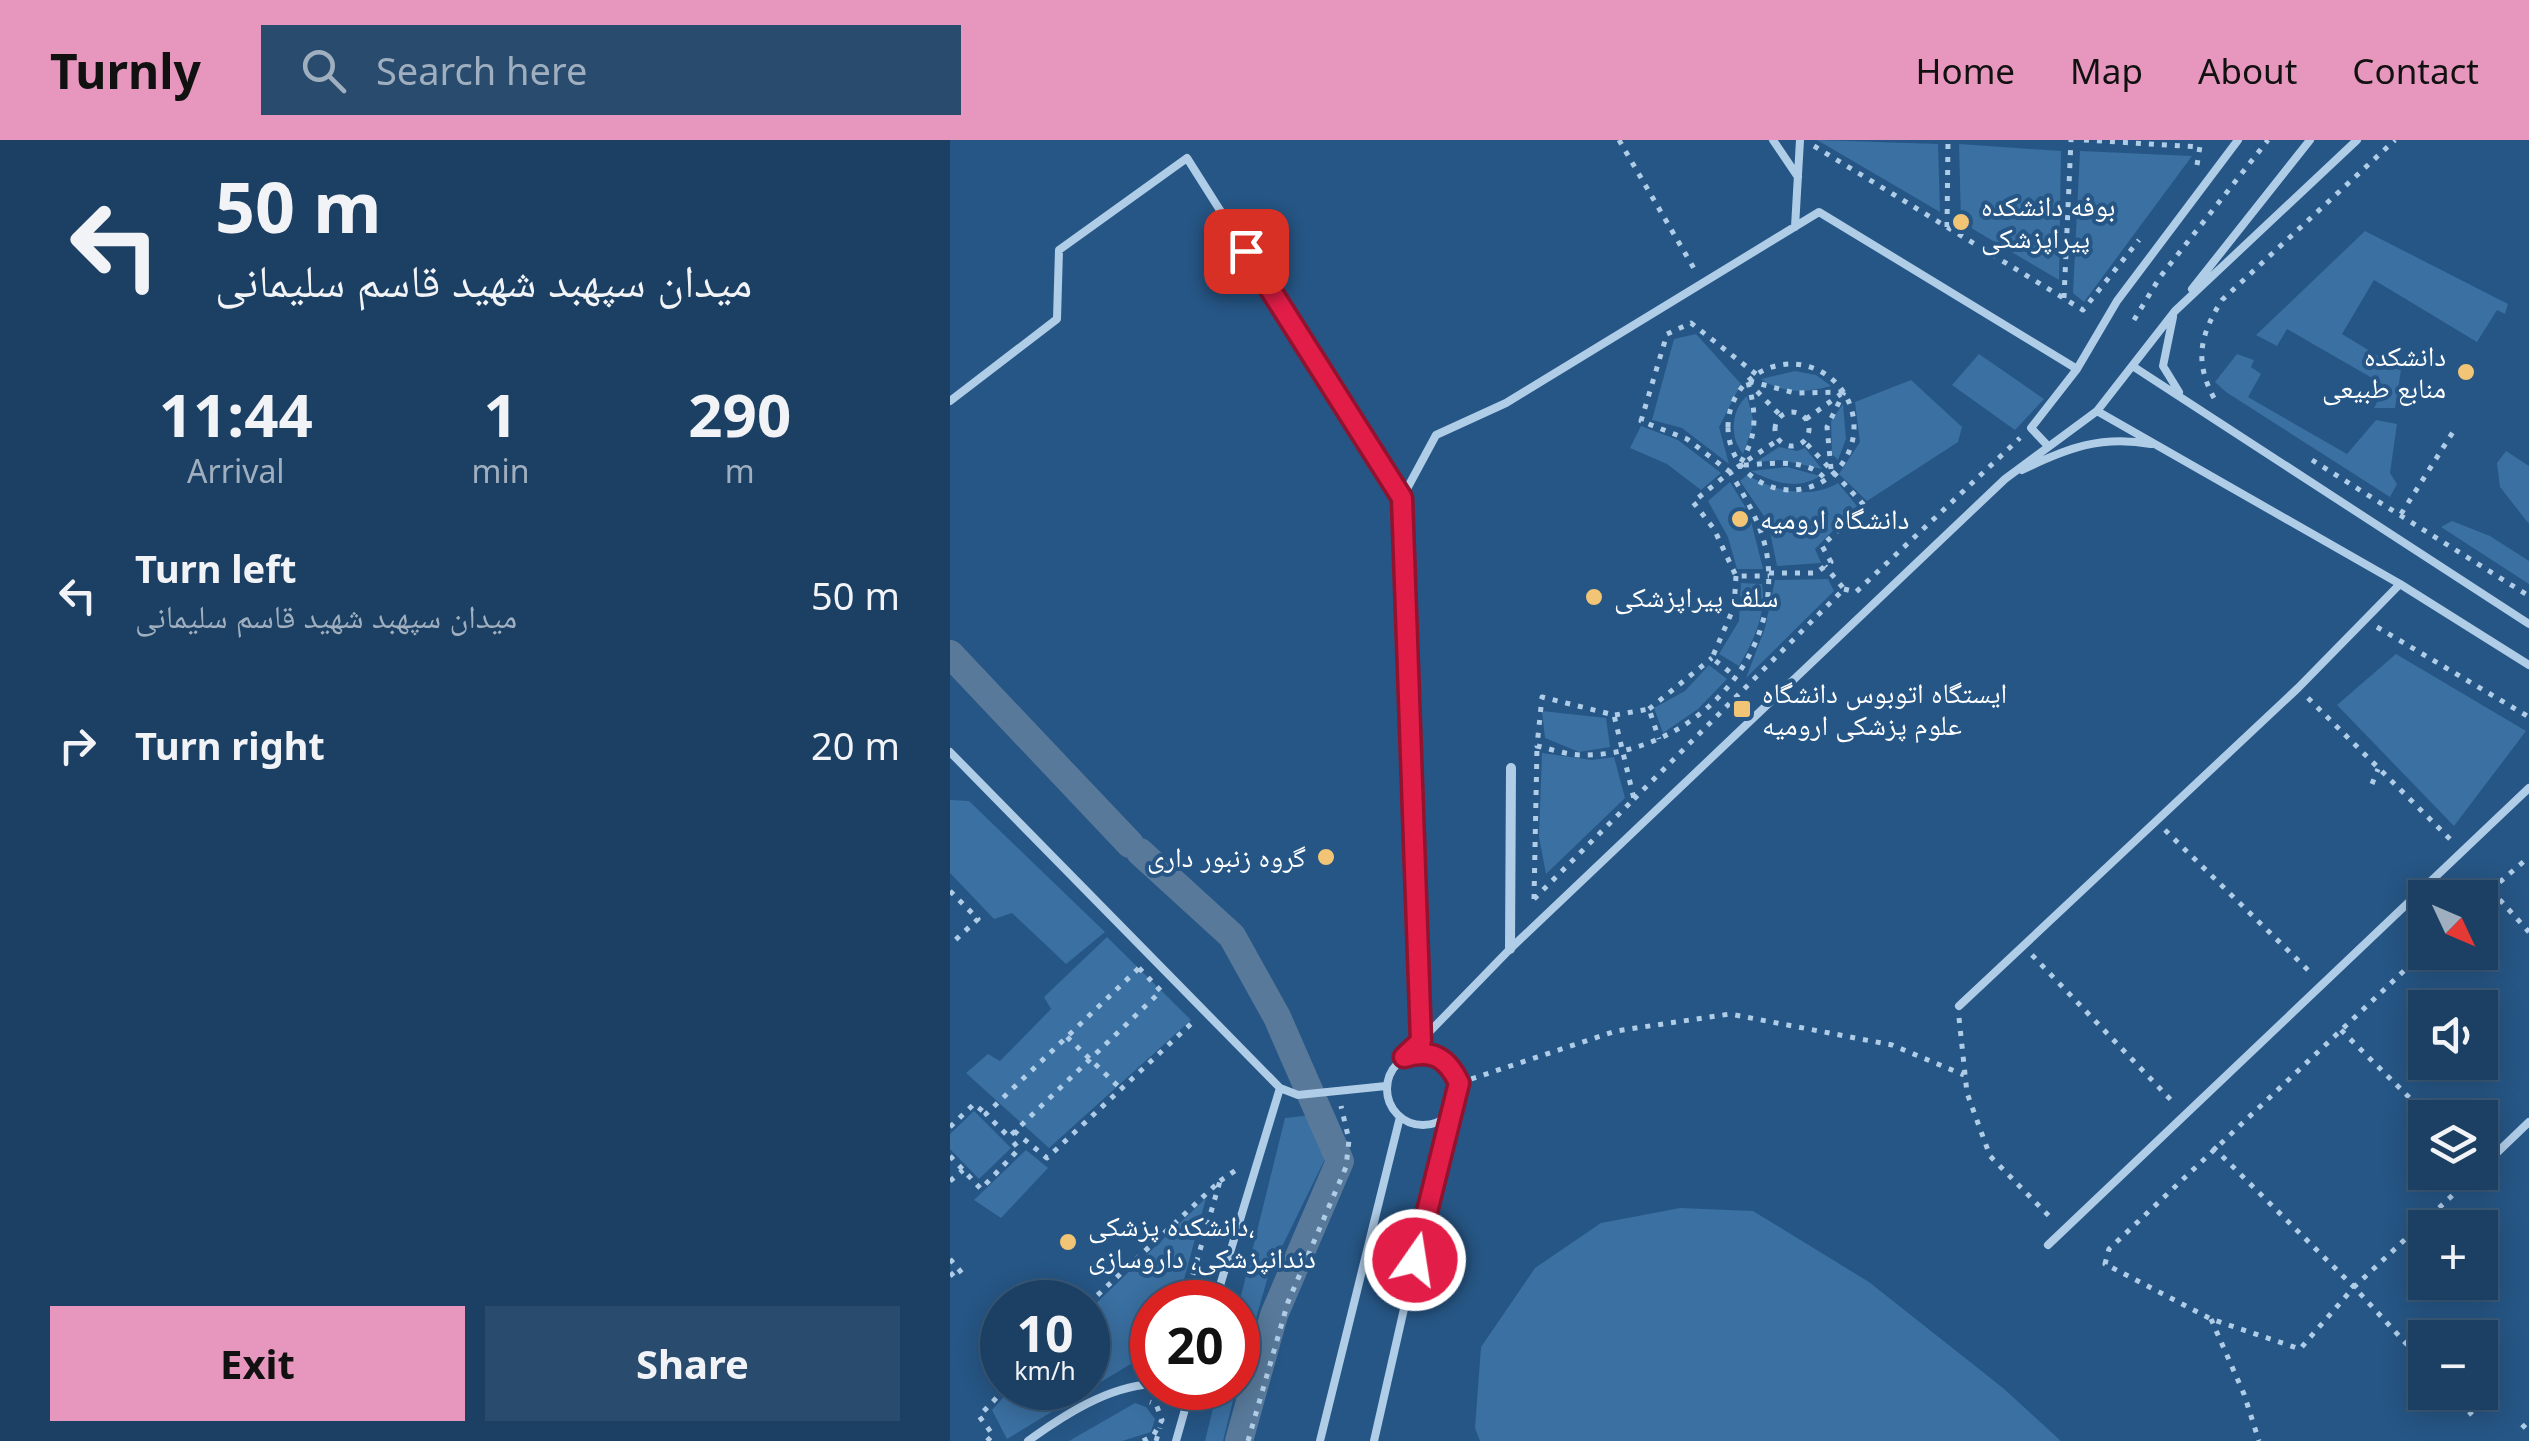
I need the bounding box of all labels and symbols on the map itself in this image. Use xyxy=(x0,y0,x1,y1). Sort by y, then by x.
place label: بوفه دانشکده پیراپزشکی xyxy=(1981,186,2116,256)
pin xyxy=(1204,209,1289,294)
marker: بوفه دانشکده پیراپزشکی xyxy=(1950,211,1972,233)
place label: دانشکده منابع طبیعی xyxy=(2322,336,2446,406)
marker: دانشکده منابع طبیعی xyxy=(2455,361,2477,383)
place label: دانشگاه ارومیه xyxy=(1760,499,1909,537)
marker: دانشگاه ارومیه xyxy=(1729,508,1751,530)
place label: سلف پیراپزشکی xyxy=(1614,577,1779,615)
marker: سلف پیراپزشکی xyxy=(1583,586,1605,608)
place label: ایستگاه اتوبوس دانشگاه علوم پزشکی ارومیه xyxy=(1762,673,2007,744)
marker: ایستگاه اتوبوس دانشگاه علوم پزشکی ارومیه xyxy=(1731,698,1753,720)
place label: گروه زنبور داری xyxy=(1147,837,1306,875)
marker: گروه زنبور داری xyxy=(1315,846,1337,868)
north arrow xyxy=(2408,880,2498,970)
place label: دانشکده پزشکی، دندانپزشکی، داروسازی xyxy=(1088,1206,1316,1276)
position arrow xyxy=(1363,1208,1467,1312)
marker: دانشکده پزشکی، دندانپزشکی، داروسازی xyxy=(1057,1231,1079,1253)
speed limit sign: 20 xyxy=(1130,1280,1260,1410)

